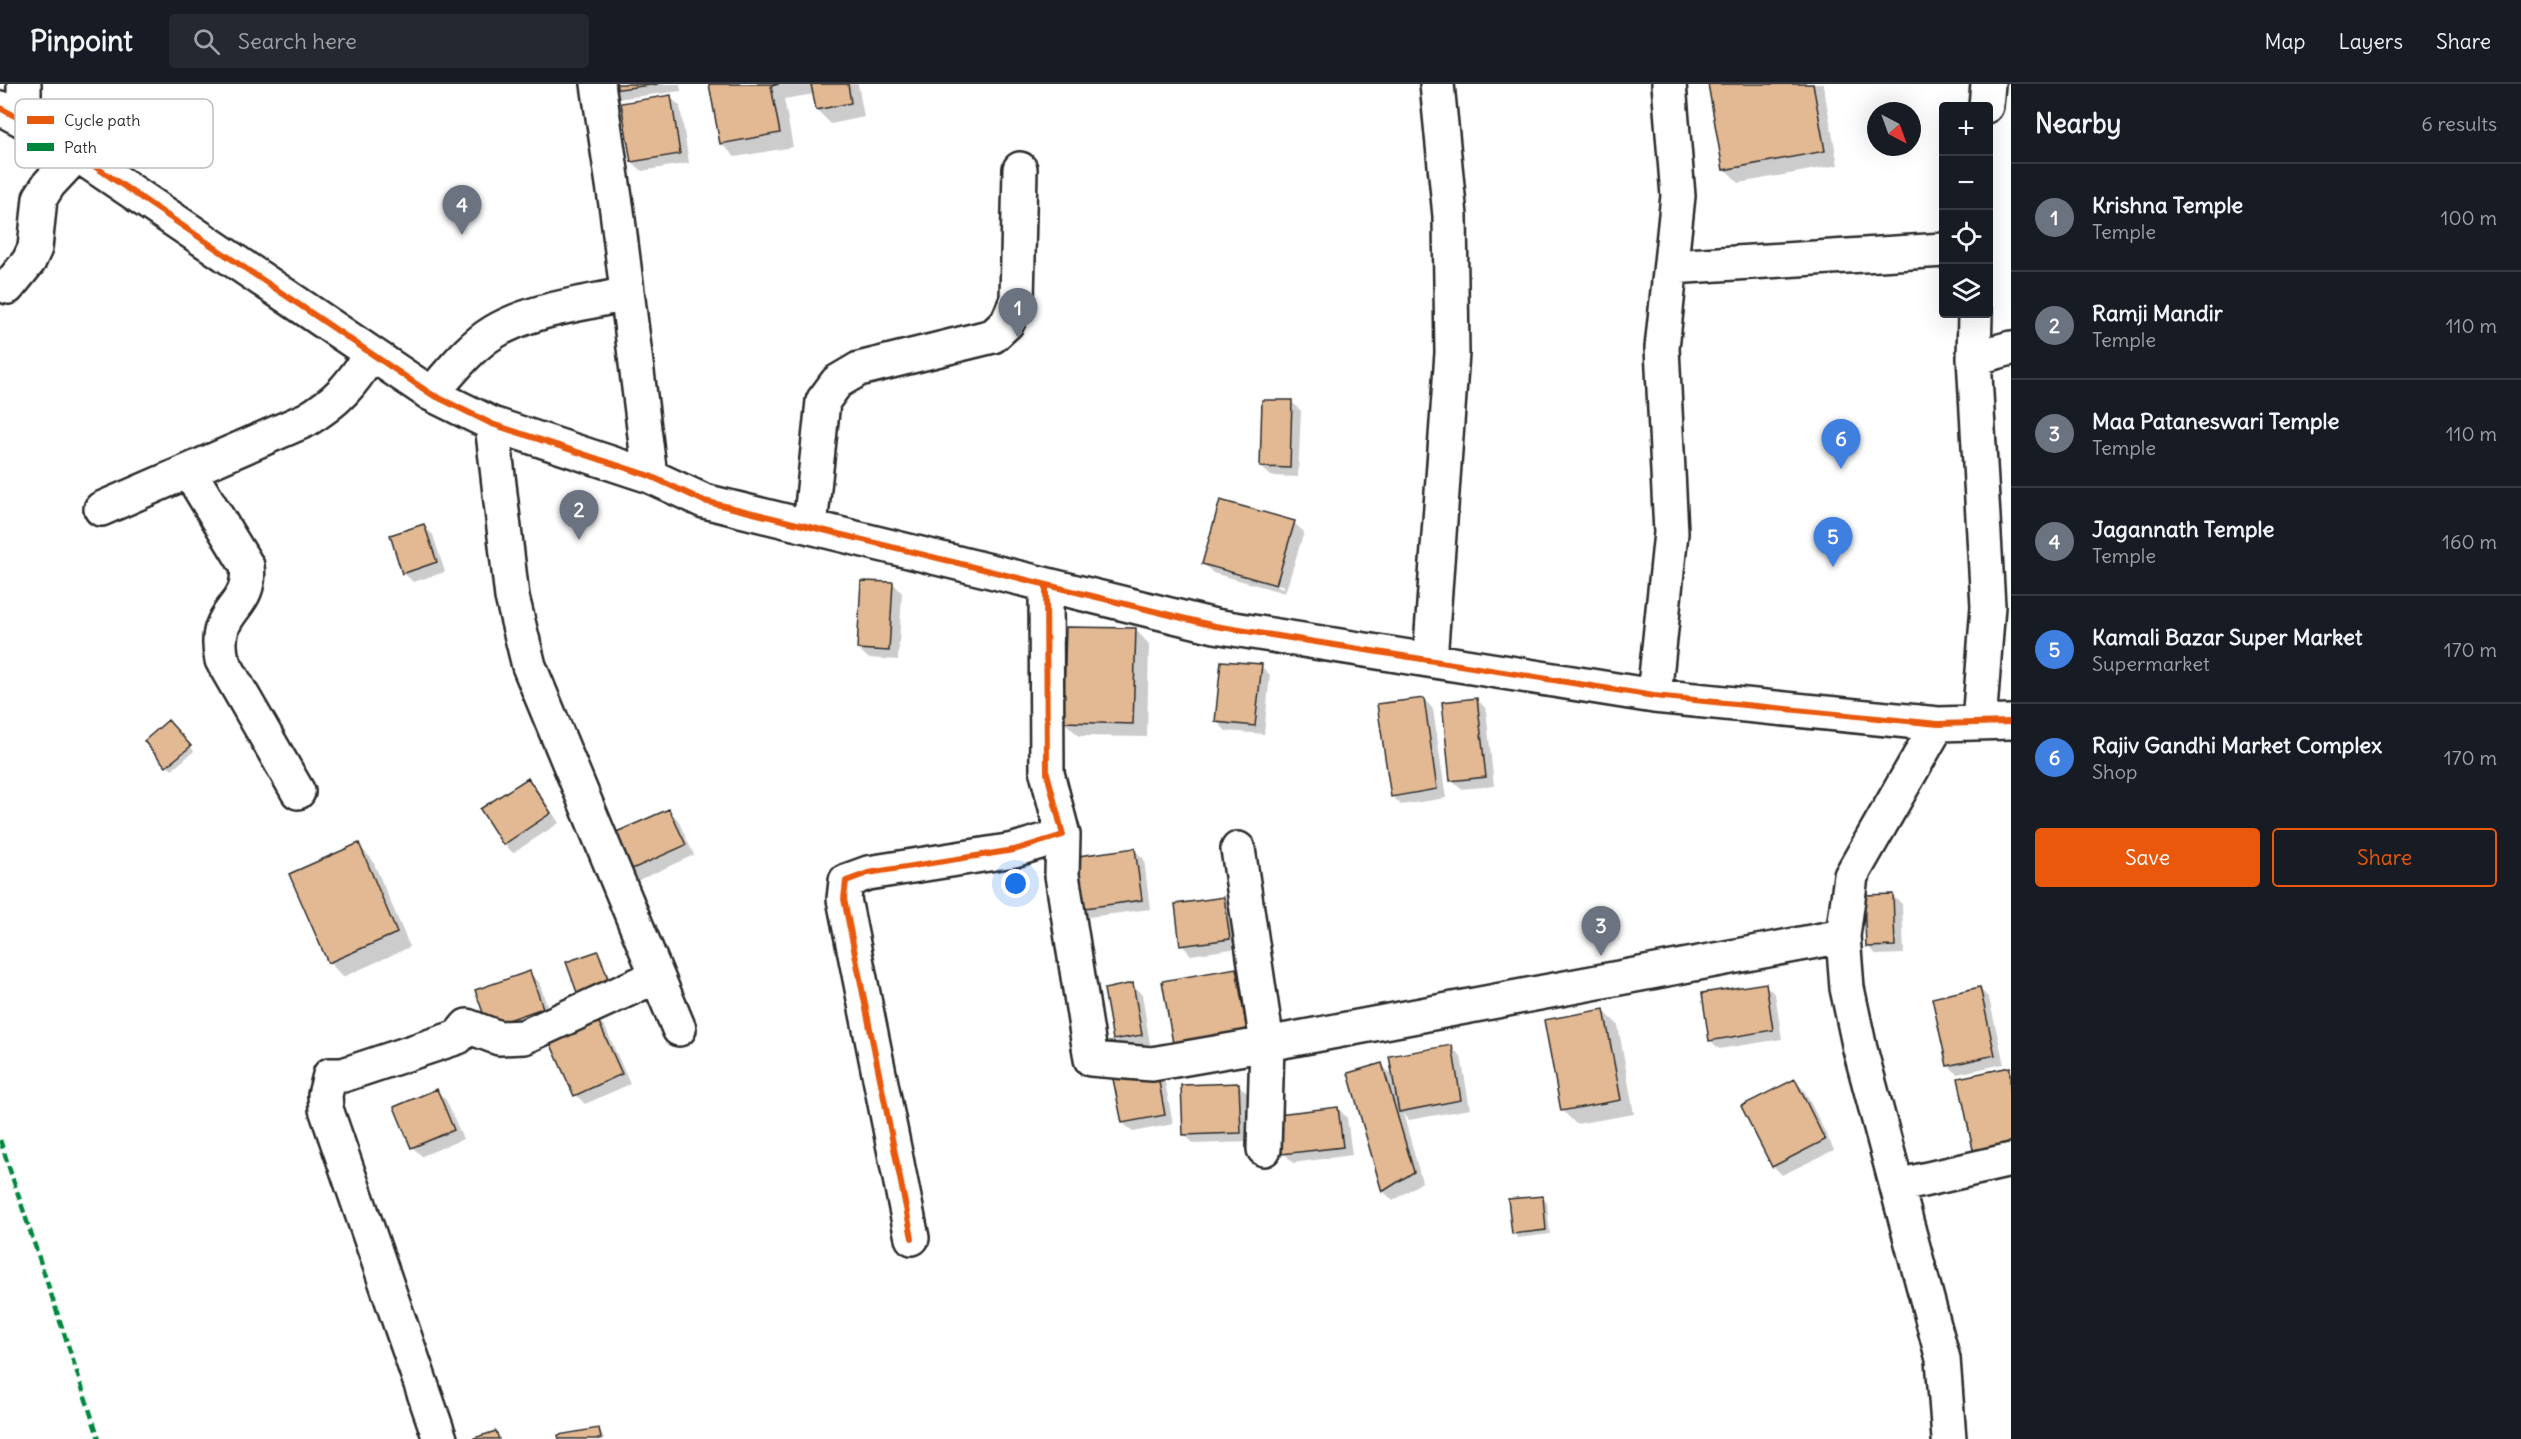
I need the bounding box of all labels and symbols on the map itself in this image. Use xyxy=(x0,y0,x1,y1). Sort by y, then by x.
legend xyxy=(15,99,213,168)
north arrow xyxy=(1867,102,1921,156)
text: Cycle path xyxy=(64,110,140,130)
text: Path xyxy=(64,137,97,157)
pin: 4 xyxy=(442,186,482,235)
pin: 1 xyxy=(998,288,1038,338)
pin: 6 xyxy=(1822,420,1860,469)
pin: 2 xyxy=(560,490,598,540)
pin: 5 xyxy=(1814,518,1852,567)
your location xyxy=(1001,869,1030,898)
pin: 3 xyxy=(1582,906,1620,956)

